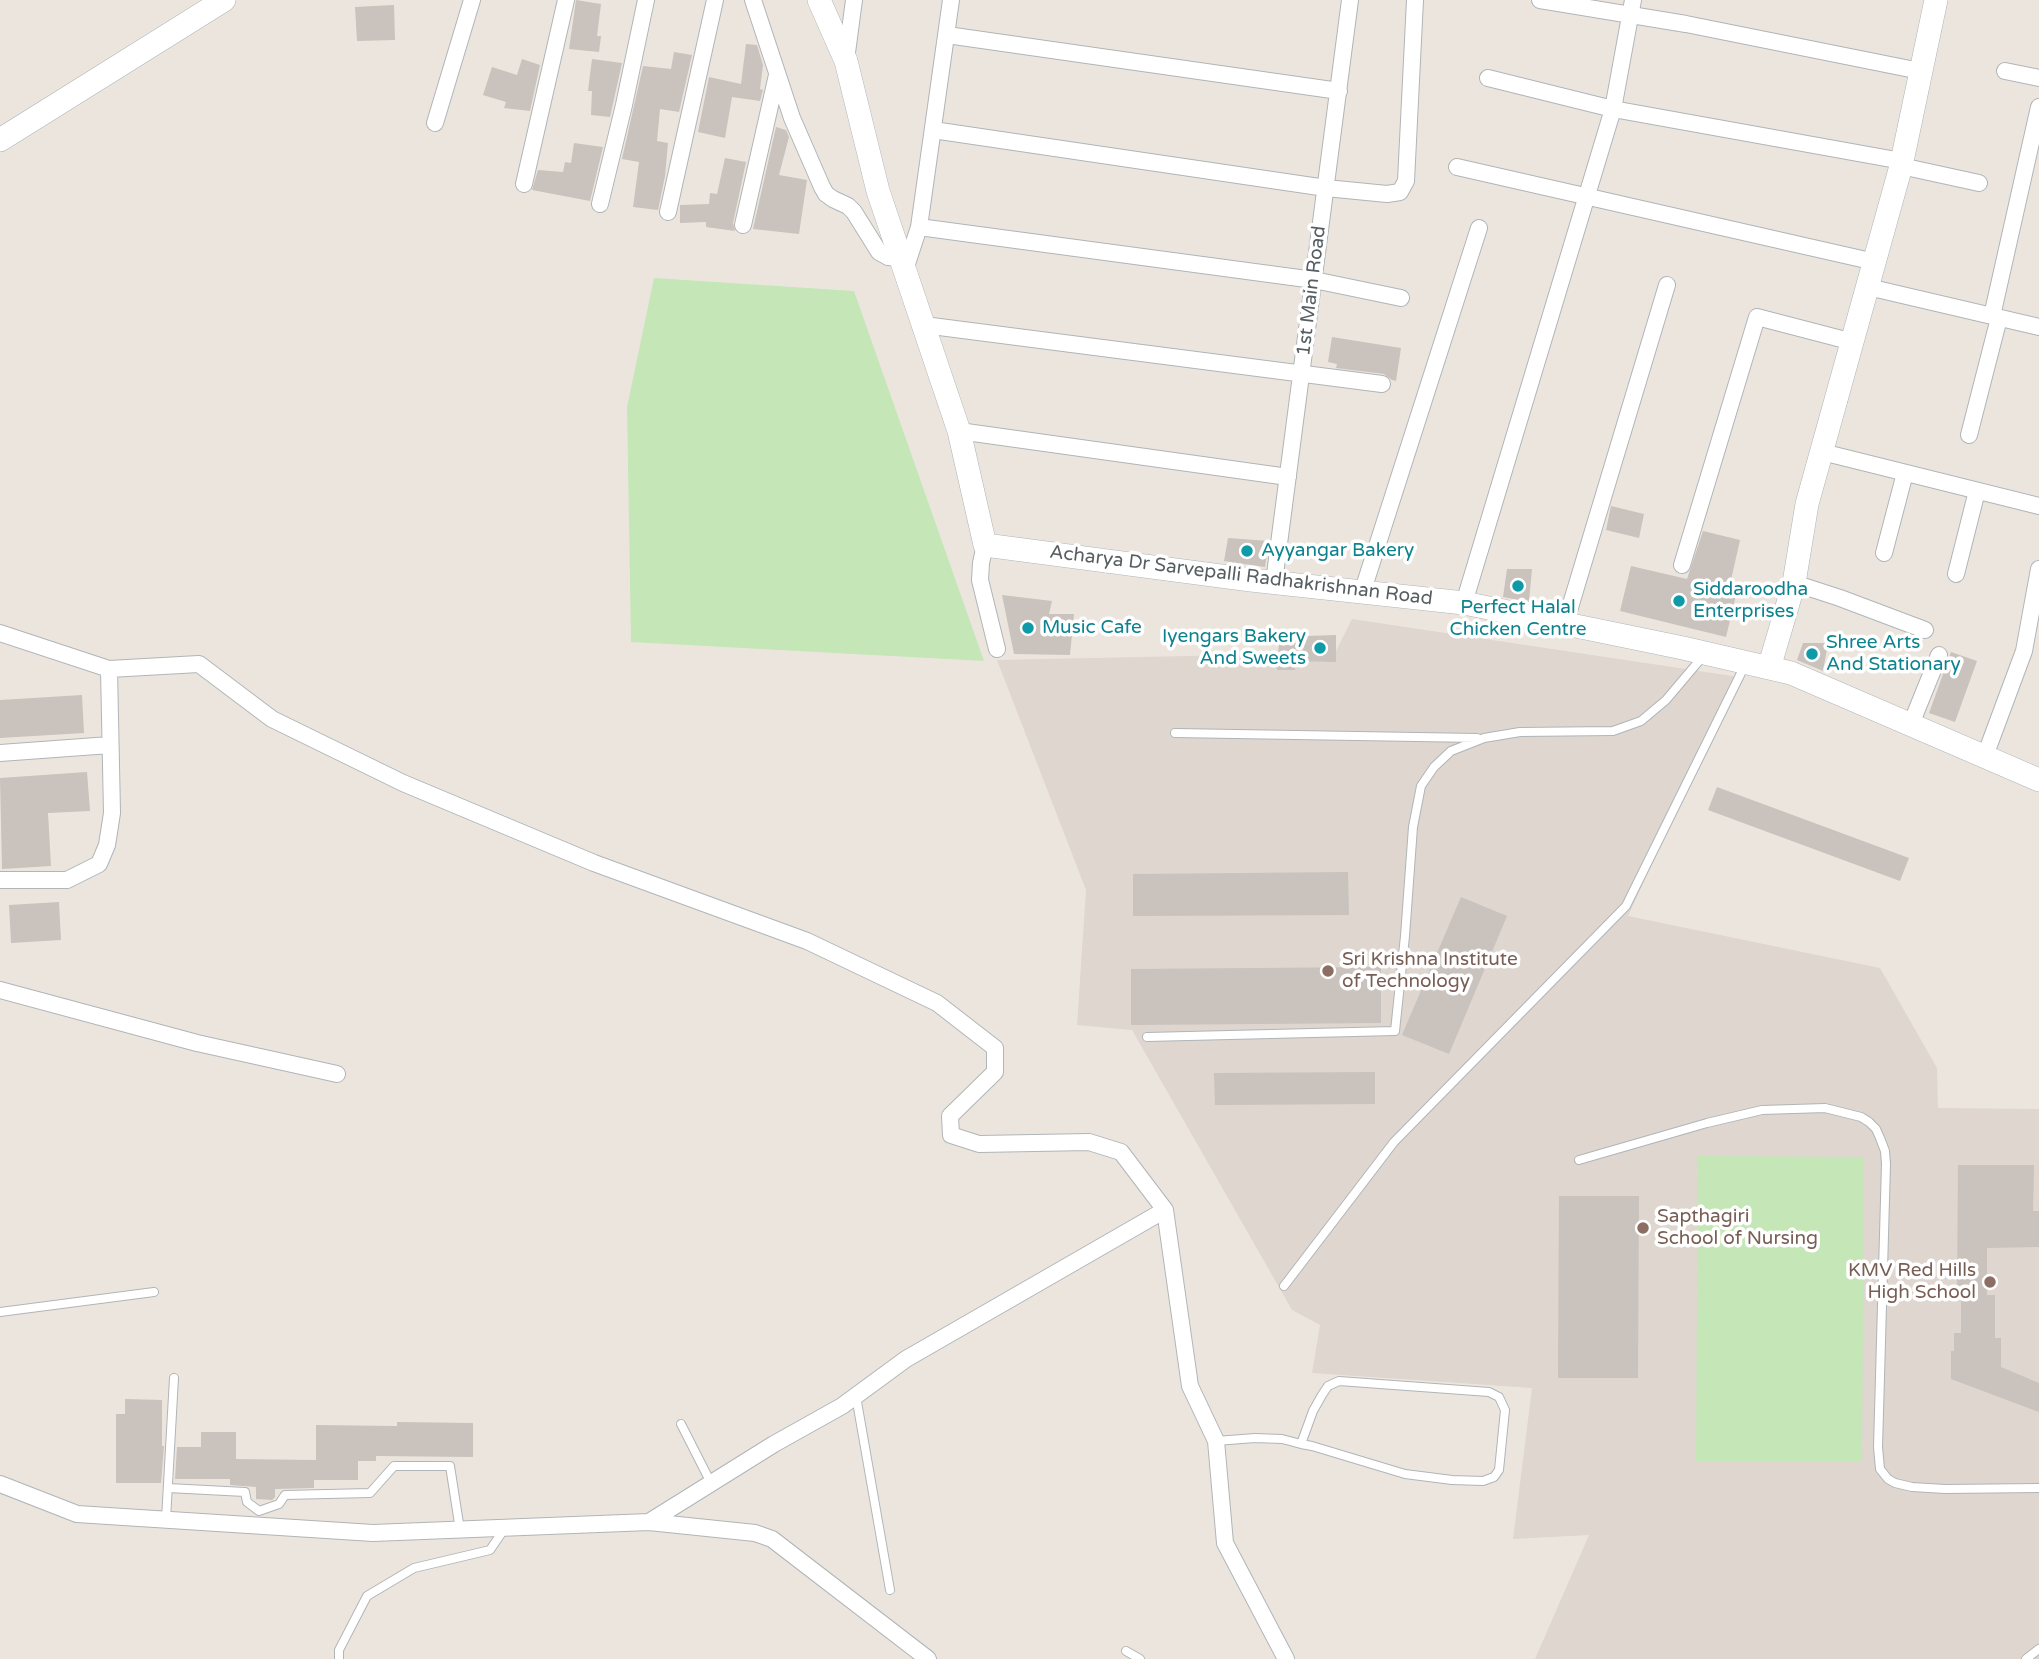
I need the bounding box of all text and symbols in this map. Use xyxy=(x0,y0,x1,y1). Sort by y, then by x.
street label: 1st Main Road xyxy=(1293,225,1331,357)
place label: Ayyangar Bakery xyxy=(1261,540,1414,562)
street label: Acharya Dr Sarvepalli Radhakrishnan Road xyxy=(1048,541,1434,611)
marker: Ayyangar Bakery xyxy=(1239,543,1255,559)
marker: Perfect Halal Chicken Centre xyxy=(1510,578,1526,594)
place label: Siddaroodha Enterprises xyxy=(1693,579,1808,623)
marker: Siddaroodha Enterprises xyxy=(1671,593,1687,609)
place label: Perfect Halal Chicken Centre xyxy=(1449,597,1587,641)
place label: Music Cafe xyxy=(1042,617,1142,639)
marker: Music Cafe xyxy=(1020,620,1036,636)
place label: Iyengars Bakery And Sweets xyxy=(1162,626,1306,670)
place label: Shree Arts And Stationary xyxy=(1826,632,1961,676)
marker: Iyengars Bakery And Sweets xyxy=(1312,640,1328,656)
marker: Shree Arts And Stationary xyxy=(1804,646,1820,662)
place label: Sri Krishna Institute of Technology xyxy=(1342,949,1518,993)
marker: Sri Krishna Institute of Technology xyxy=(1320,963,1336,979)
place label: Sapthagiri School of Nursing xyxy=(1657,1206,1818,1250)
marker: Sapthagiri School of Nursing xyxy=(1635,1220,1651,1236)
place label: KMV Red Hills High School xyxy=(1848,1260,1976,1304)
marker: KMV Red Hills High School xyxy=(1982,1274,1998,1290)

